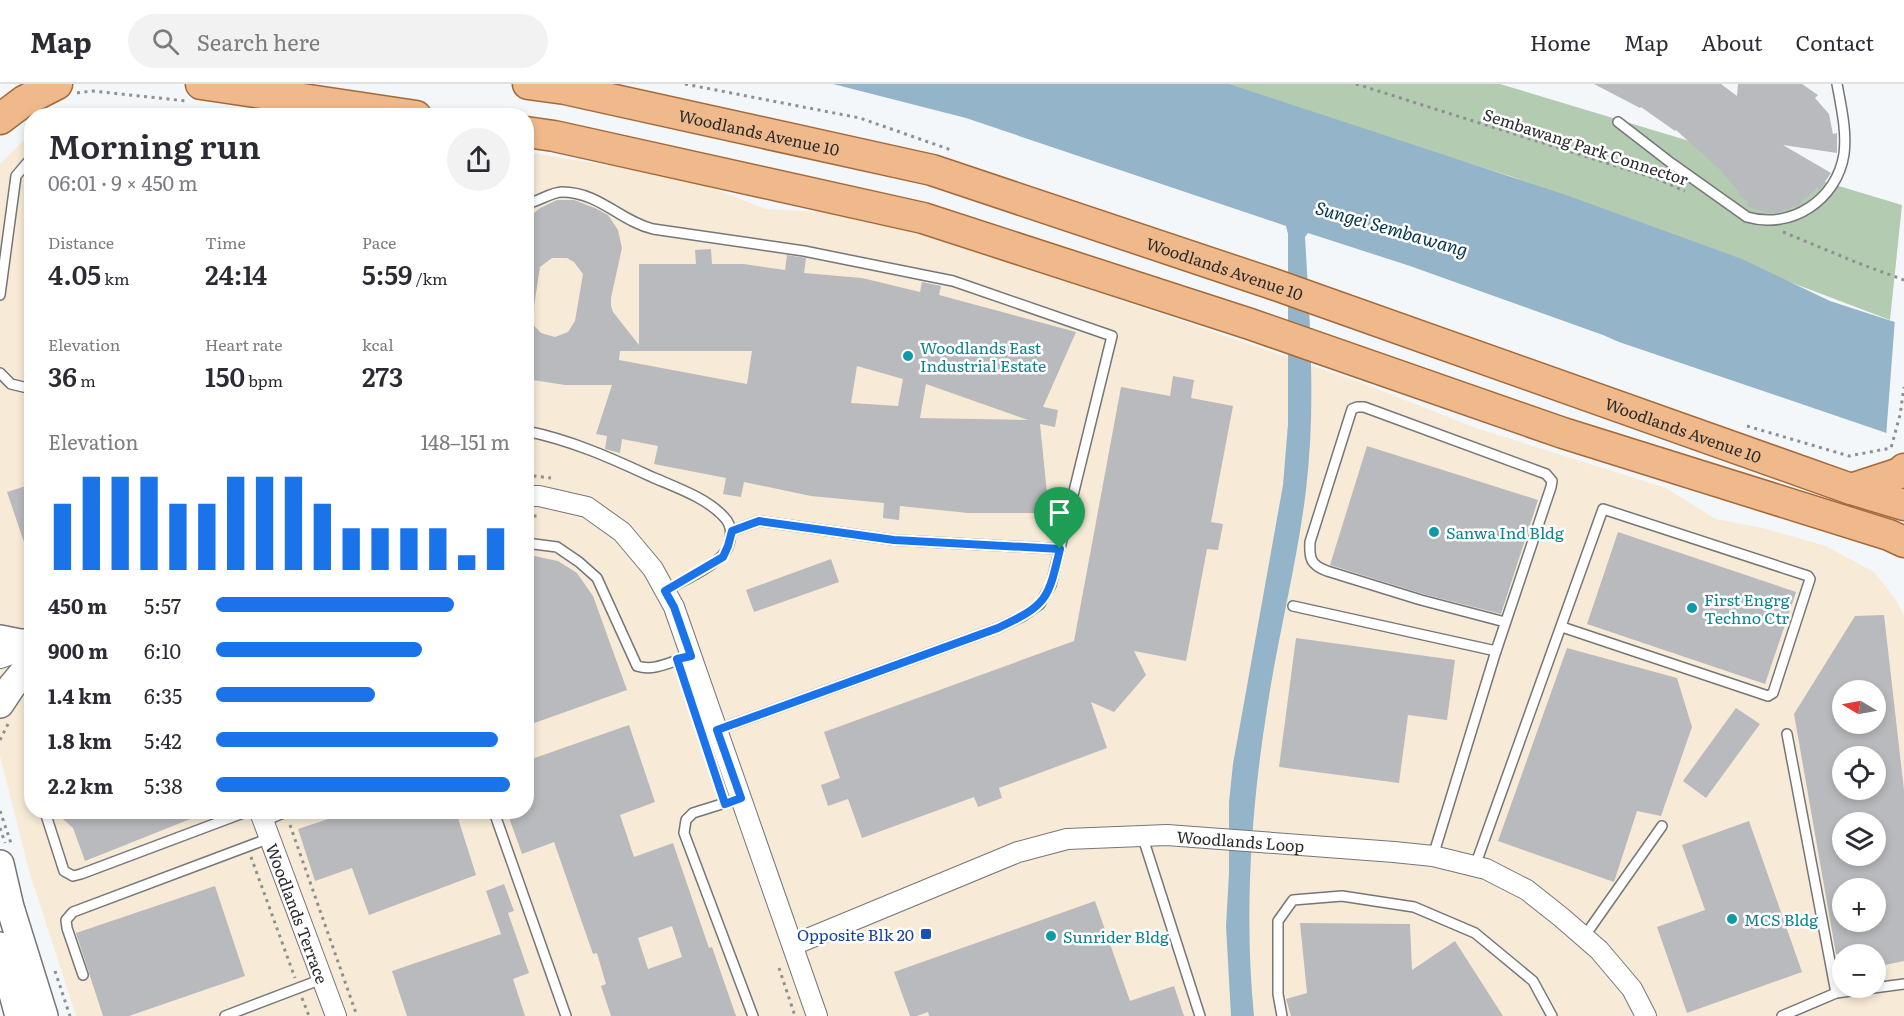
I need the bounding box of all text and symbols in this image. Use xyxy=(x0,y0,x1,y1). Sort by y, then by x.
search box xyxy=(128,14,548,68)
text: Map xyxy=(30,20,92,62)
icon: search xyxy=(149,25,182,58)
text: Search here xyxy=(197,25,320,58)
text: Home xyxy=(1530,26,1591,57)
text: Map xyxy=(1624,26,1668,57)
text: About xyxy=(1701,26,1763,57)
text: Contact xyxy=(1796,26,1874,57)
street label: Sembawang Park Connector xyxy=(1480,101,1692,191)
street label: Woodlands Avenue 10 xyxy=(676,102,842,161)
text: Morning run xyxy=(48,120,261,169)
button: share xyxy=(447,128,510,191)
text: 06:01 · 9 × 450 m xyxy=(48,167,198,197)
water label: Sungei Sembawang xyxy=(1313,193,1471,263)
text: Distance xyxy=(48,230,114,254)
text: Time xyxy=(205,230,246,254)
text: Pace xyxy=(362,230,396,254)
street label: Woodlands Avenue 10 xyxy=(1143,230,1307,306)
text: 4.05 xyxy=(48,254,101,293)
text: 24:14 xyxy=(205,254,267,293)
text: 5:59 xyxy=(362,254,412,293)
text: km xyxy=(101,266,129,290)
text: /km xyxy=(412,266,448,290)
text: Elevation xyxy=(48,332,120,356)
text: Heart rate xyxy=(205,332,283,356)
text: kcal xyxy=(362,332,394,356)
place label: Woodlands East Industrial Estate xyxy=(920,335,1046,377)
marker: Woodlands East Industrial Estate xyxy=(901,349,915,363)
text: 36 xyxy=(48,356,77,395)
text: 150 xyxy=(205,356,245,395)
text: 273 xyxy=(362,356,403,395)
text: m xyxy=(77,368,96,392)
text: bpm xyxy=(245,368,283,392)
street label: Woodlands Avenue 10 xyxy=(1602,391,1765,468)
text: Elevation xyxy=(48,426,138,456)
text: 148–151 m xyxy=(421,426,510,456)
pin xyxy=(1034,487,1085,549)
icon: arrive xyxy=(1043,496,1076,529)
place label: Sanwa Ind Bldg xyxy=(1446,520,1564,544)
marker: Sanwa Ind Bldg xyxy=(1427,525,1441,539)
place label: First Engrg Techno Ctr xyxy=(1704,587,1790,629)
text: 450 m xyxy=(48,590,107,620)
text: 5:57 xyxy=(144,590,181,620)
marker: First Engrg Techno Ctr xyxy=(1685,601,1699,615)
text: 900 m xyxy=(48,635,108,665)
text: 6:10 xyxy=(144,635,181,665)
text: 1.4 km xyxy=(48,680,112,710)
text: 6:35 xyxy=(144,680,182,710)
north arrow xyxy=(1832,680,1886,734)
map controls xyxy=(1832,680,1886,998)
text: 1.8 km xyxy=(48,725,112,755)
text: 5:42 xyxy=(144,725,182,755)
button: locate xyxy=(1832,746,1886,800)
text: 2.2 km xyxy=(48,770,113,800)
text: 5:38 xyxy=(144,770,182,800)
button: layers xyxy=(1832,812,1886,866)
street label: Woodlands Loop xyxy=(1176,824,1305,857)
street label: Woodlands Terrace xyxy=(261,840,335,987)
button: + xyxy=(1832,878,1886,932)
place label: MCS Bldg xyxy=(1744,907,1818,931)
marker: MCS Bldg xyxy=(1725,912,1739,926)
place label: Opposite Blk 20 xyxy=(797,922,914,946)
place label: Sunrider Bldg xyxy=(1063,924,1169,948)
marker: Opposite Blk 20 xyxy=(919,927,933,941)
marker: Sunrider Bldg xyxy=(1044,929,1058,943)
button: − xyxy=(1832,944,1886,998)

